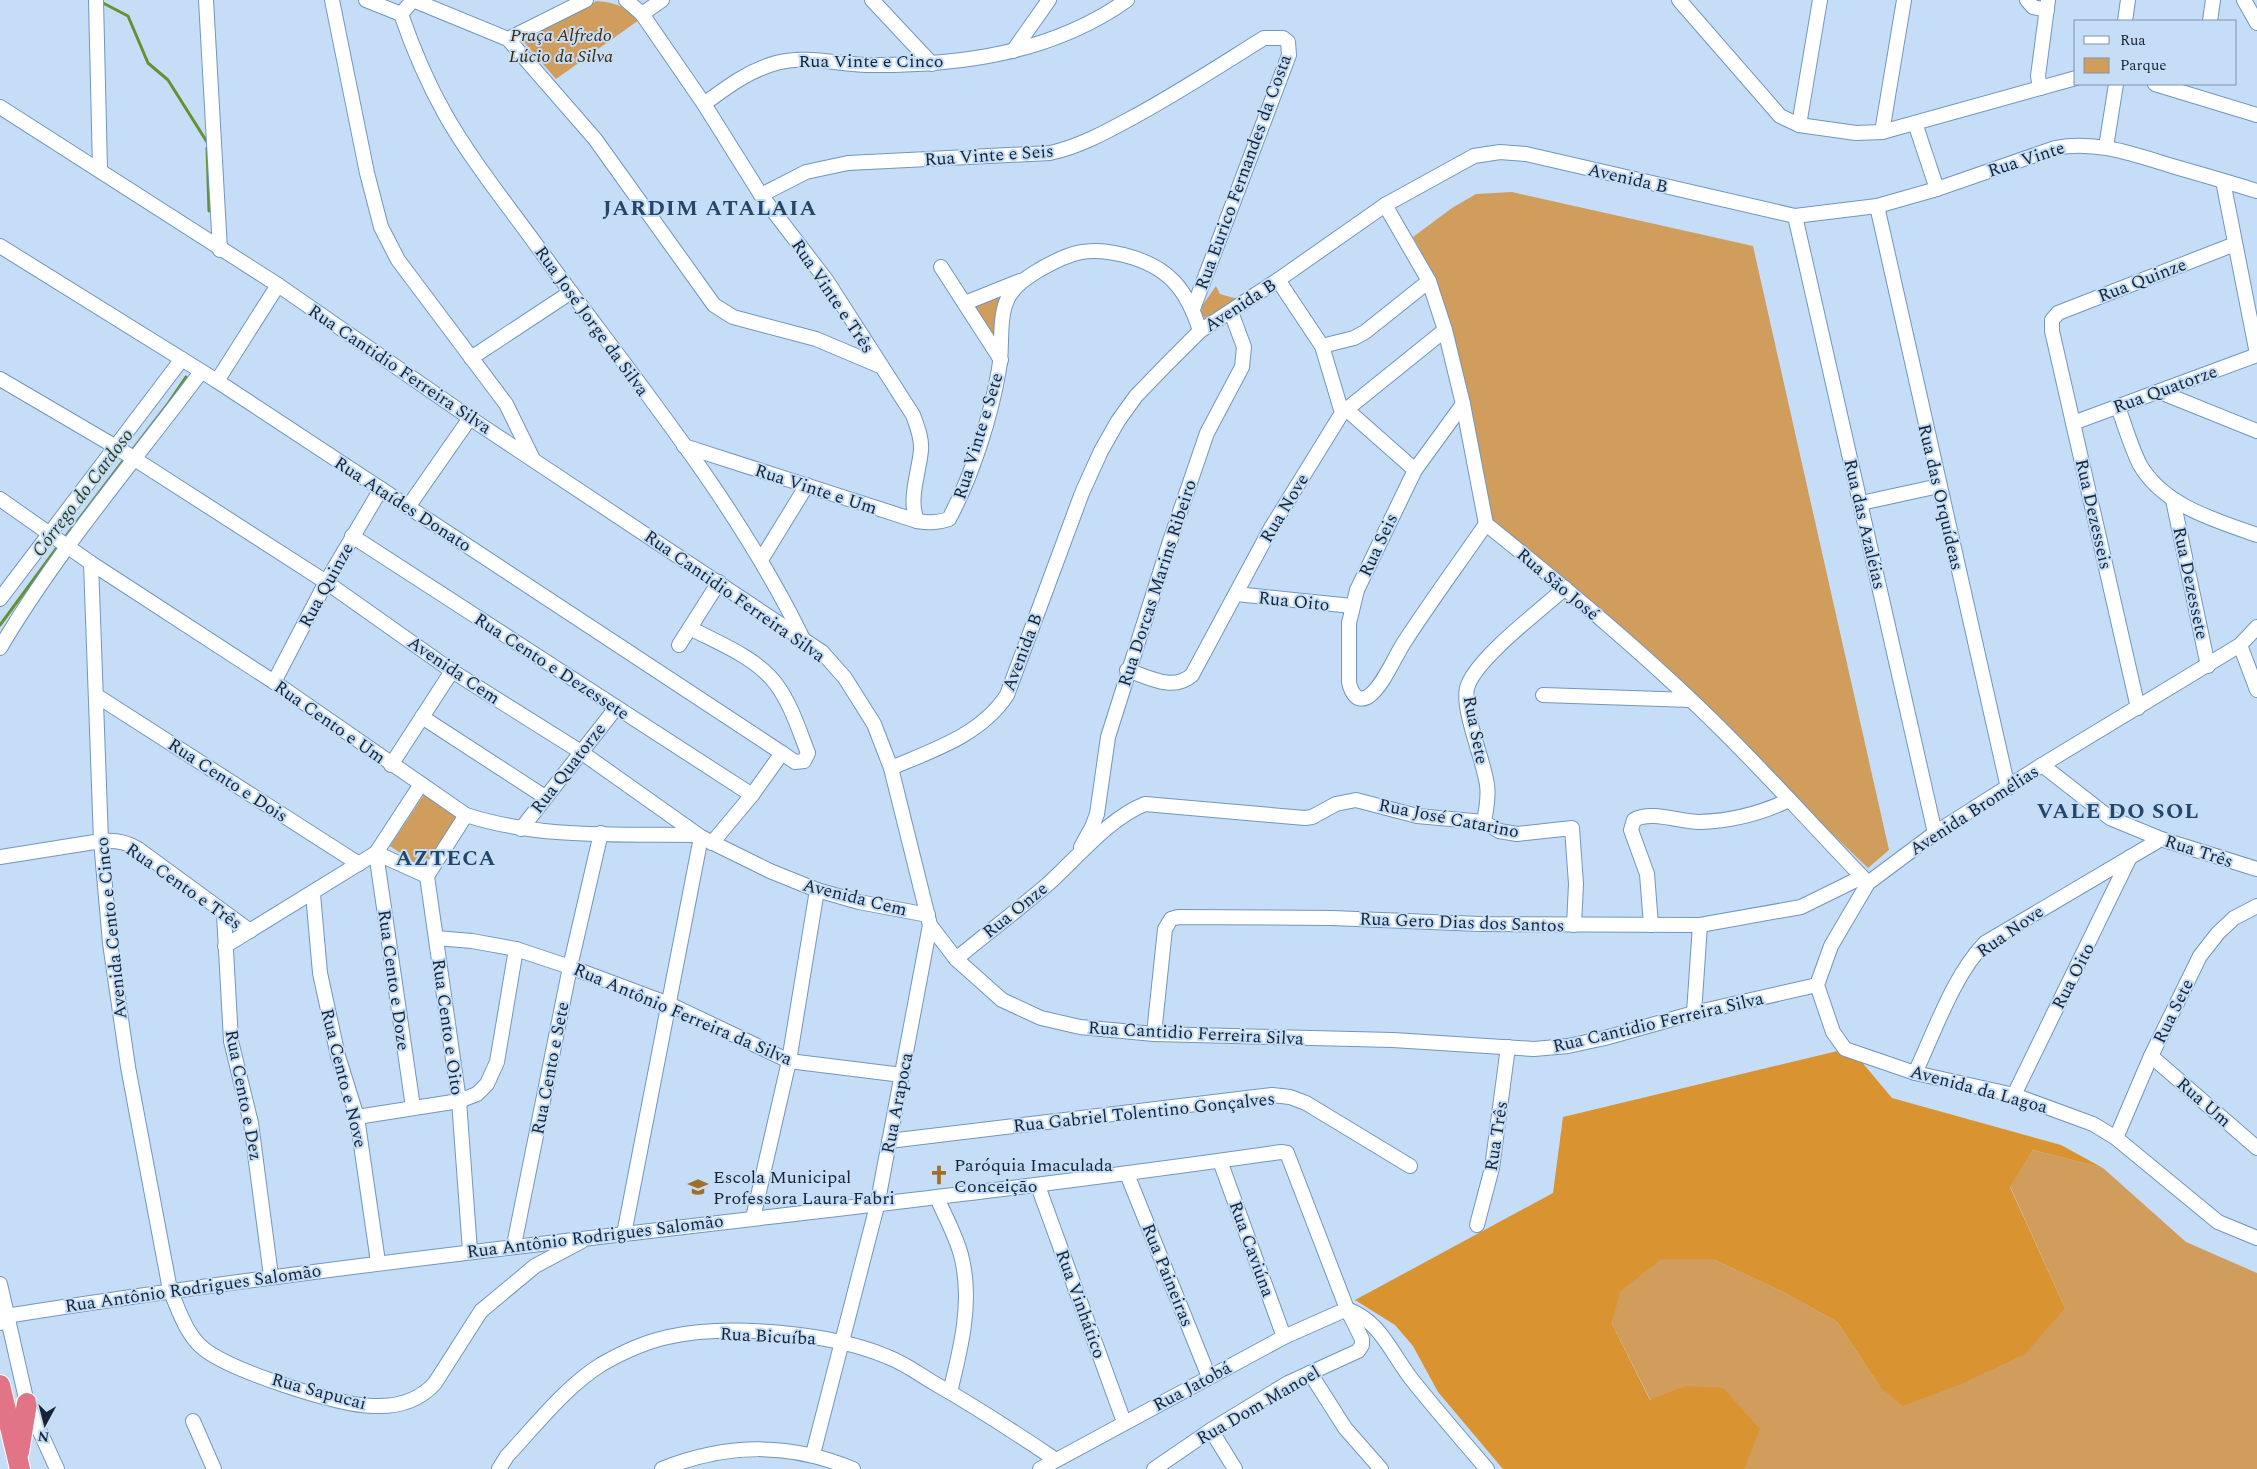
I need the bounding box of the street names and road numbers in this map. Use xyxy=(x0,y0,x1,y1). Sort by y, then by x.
street label: Rua Vinte e Cinco xyxy=(798,48,944,75)
street label: Rua Eurico Fernandes da Costa xyxy=(1188,50,1299,294)
street label: Rua Vinte xyxy=(1984,134,2068,185)
street label: Rua Vinte e Seis xyxy=(923,138,1055,173)
street label: Avenida B xyxy=(1585,156,1671,201)
street label: Rua Vinte e Três xyxy=(784,234,881,359)
street label: Rua José Jorge da Silva xyxy=(528,240,656,402)
street label: Rua Quinze xyxy=(2094,251,2191,310)
street label: Avenida B xyxy=(1199,272,1282,339)
street label: Rua Cantidio Ferreira Silva xyxy=(303,298,497,441)
street label: Rua Quatorze xyxy=(2109,358,2221,421)
street label: Rua Vinte e Sete xyxy=(946,369,1011,503)
street label: Rua das Orquídeas xyxy=(1911,421,1970,573)
street label: Rua Ataídes Donato xyxy=(329,450,477,559)
street label: Rua das Azaléias xyxy=(1836,456,1893,592)
street label: Rua Dezesseis xyxy=(2068,456,2119,572)
street label: Rua Vinte e Um xyxy=(751,457,881,522)
street label: Rua Nove xyxy=(1253,468,1316,548)
street label: Rua Dorcas Marins Ribeiro xyxy=(1111,476,1204,690)
street label: Rua Seis xyxy=(1352,509,1405,581)
street label: Rua Cantidio Ferreira Silva xyxy=(639,523,831,670)
street label: Rua Dezessete xyxy=(2165,524,2216,642)
street label: Rua Quinze xyxy=(292,538,361,633)
street label: Rua São José xyxy=(1510,542,1605,627)
street label: Rua Oito xyxy=(1257,584,1331,619)
street label: Rua Cento e Dezessete xyxy=(469,606,635,727)
street label: Avenida B xyxy=(995,609,1050,695)
street label: Avenida Cem xyxy=(402,629,506,711)
street label: Rua Cento e Um xyxy=(268,674,391,771)
street label: Rua Sete xyxy=(1456,694,1495,767)
street label: Rua Quatorze xyxy=(524,717,613,820)
street label: Rua Cento e Dois xyxy=(162,731,293,829)
street label: Avenida Bromélias xyxy=(1904,758,2044,863)
street label: Rua José Catarino xyxy=(1376,792,1522,845)
street label: Rua Três xyxy=(2161,828,2237,875)
street label: Avenida Cento e Cinco xyxy=(89,835,134,1020)
street label: Rua Cento e Três xyxy=(120,836,247,937)
street label: Avenida Cem xyxy=(800,871,910,924)
street label: Rua Onze xyxy=(977,876,1054,945)
street label: Rua Nove xyxy=(1971,898,2049,964)
street label: Rua Gero Dias dos Santos xyxy=(1359,905,1565,940)
street label: Rua Cento e Doze xyxy=(370,908,417,1052)
street label: Rua Oito xyxy=(2045,938,2102,1014)
street label: Rua Antônio Ferreira da Silva xyxy=(569,956,797,1073)
street label: Rua Cento e Oito xyxy=(425,957,470,1097)
street label: Rua Sete xyxy=(2146,974,2201,1048)
street label: Rua Cantidio Ferreira Silva xyxy=(1550,985,1767,1060)
street label: Rua Cento e Sete xyxy=(524,999,577,1137)
street label: Rua Cento e Nove xyxy=(313,1006,374,1151)
street label: Rua Cantidio Ferreira Silva xyxy=(1087,1014,1305,1053)
street label: Rua Cento e Dez xyxy=(218,1027,269,1163)
street label: Rua Arapoca xyxy=(874,1050,921,1156)
street label: Avenida da Lagoa xyxy=(1907,1058,2051,1121)
street label: Rua Um xyxy=(2170,1071,2237,1134)
street label: Rua Gabriel Tolentino Gonçalves xyxy=(1012,1085,1276,1140)
street label: Rua Três xyxy=(1478,1099,1515,1173)
street label: Rua Caviúna xyxy=(1222,1197,1282,1301)
street label: Rua Antônio Rodrigues Salomão xyxy=(465,1207,725,1266)
street label: Rua Paineiras xyxy=(1134,1219,1201,1331)
street label: Rua Vinhático xyxy=(1048,1246,1113,1362)
street label: Rua Antônio Rodrigues Salomão xyxy=(63,1257,323,1320)
street label: Rua Bicuíba xyxy=(719,1321,817,1353)
street label: Rua Jatobá xyxy=(1148,1354,1237,1418)
street label: Rua Dom Manoel xyxy=(1191,1359,1325,1452)
street label: Rua Sapucai xyxy=(268,1366,369,1417)

